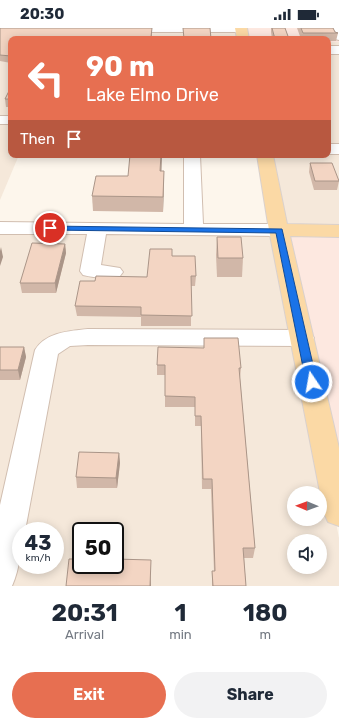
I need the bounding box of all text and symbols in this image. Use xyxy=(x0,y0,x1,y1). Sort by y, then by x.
text: 20:30 xyxy=(20,5,64,23)
text: 90 m xyxy=(86,50,155,83)
icon: left xyxy=(20,52,72,104)
text: Lake Elmo Drive xyxy=(86,84,219,106)
icon: arrive xyxy=(63,128,85,150)
text: Then xyxy=(20,130,55,148)
pin xyxy=(33,211,67,245)
icon: arrive xyxy=(39,217,61,239)
position arrow xyxy=(291,361,333,403)
north arrow xyxy=(287,486,327,526)
map controls xyxy=(287,486,327,574)
speed limit sign: 50 xyxy=(72,522,124,574)
text: 43 xyxy=(25,531,51,555)
button: sound xyxy=(287,534,327,574)
text: km/h xyxy=(26,552,50,564)
text: 20:31 xyxy=(51,599,118,627)
text: 1 xyxy=(174,599,186,627)
text: 180 xyxy=(243,599,288,627)
text: Arrival xyxy=(65,627,104,642)
text: min xyxy=(169,627,192,642)
text: m xyxy=(260,627,271,642)
button: Exit xyxy=(12,672,166,718)
button: Share xyxy=(174,672,327,718)

